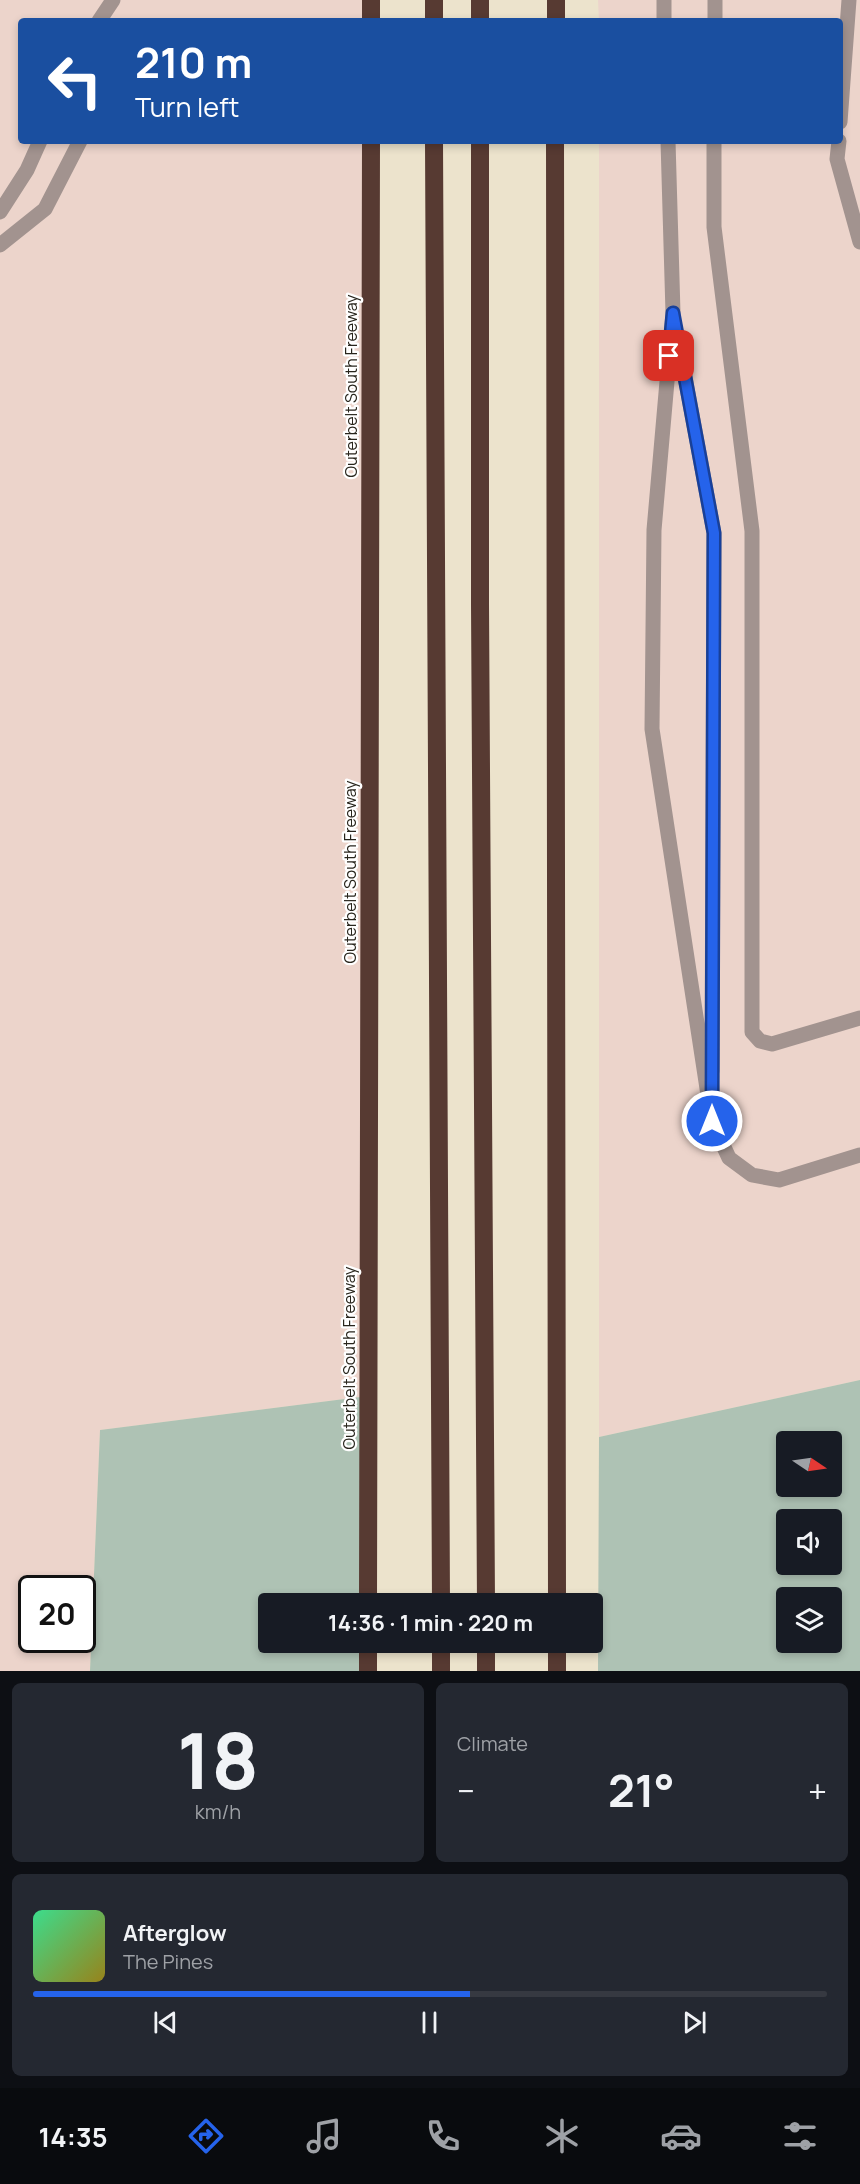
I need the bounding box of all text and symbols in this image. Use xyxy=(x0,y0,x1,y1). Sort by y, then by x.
text: 210 m xyxy=(135,33,252,91)
icon: left xyxy=(36,42,114,120)
text: Turn left xyxy=(135,88,239,125)
street label: Outerbelt South Freeway xyxy=(340,294,362,478)
pin xyxy=(643,330,694,381)
icon: arrive xyxy=(652,339,685,372)
street label: Outerbelt South Freeway xyxy=(339,780,361,964)
position arrow xyxy=(680,1089,744,1153)
street label: Outerbelt South Freeway xyxy=(338,1266,360,1450)
north arrow xyxy=(776,1431,842,1497)
map controls xyxy=(776,1431,842,1653)
button: sound xyxy=(776,1509,842,1575)
speed limit sign: 20 xyxy=(18,1575,96,1653)
button: layers xyxy=(776,1587,842,1653)
text: 14:36 · 1 min · 220 m xyxy=(328,1608,533,1638)
text: 18 xyxy=(177,1706,259,1812)
text: Climate xyxy=(457,1730,528,1757)
text: 21° xyxy=(608,1759,675,1821)
text: − xyxy=(457,1768,475,1813)
text: + xyxy=(808,1768,827,1813)
text: km/h xyxy=(195,1798,241,1825)
text: Afterglow xyxy=(123,1918,227,1948)
text: The Pines xyxy=(123,1948,213,1975)
icon: previous xyxy=(149,2006,182,2039)
icon: pause xyxy=(413,2006,446,2039)
icon: next xyxy=(678,2006,711,2039)
icon: directions xyxy=(185,2115,227,2157)
icon: music xyxy=(303,2115,345,2157)
icon: phone xyxy=(422,2115,464,2157)
icon: climate xyxy=(541,2115,583,2157)
icon: car xyxy=(660,2115,702,2157)
icon: filters xyxy=(779,2115,821,2157)
text: 14:35 xyxy=(38,2118,108,2155)

